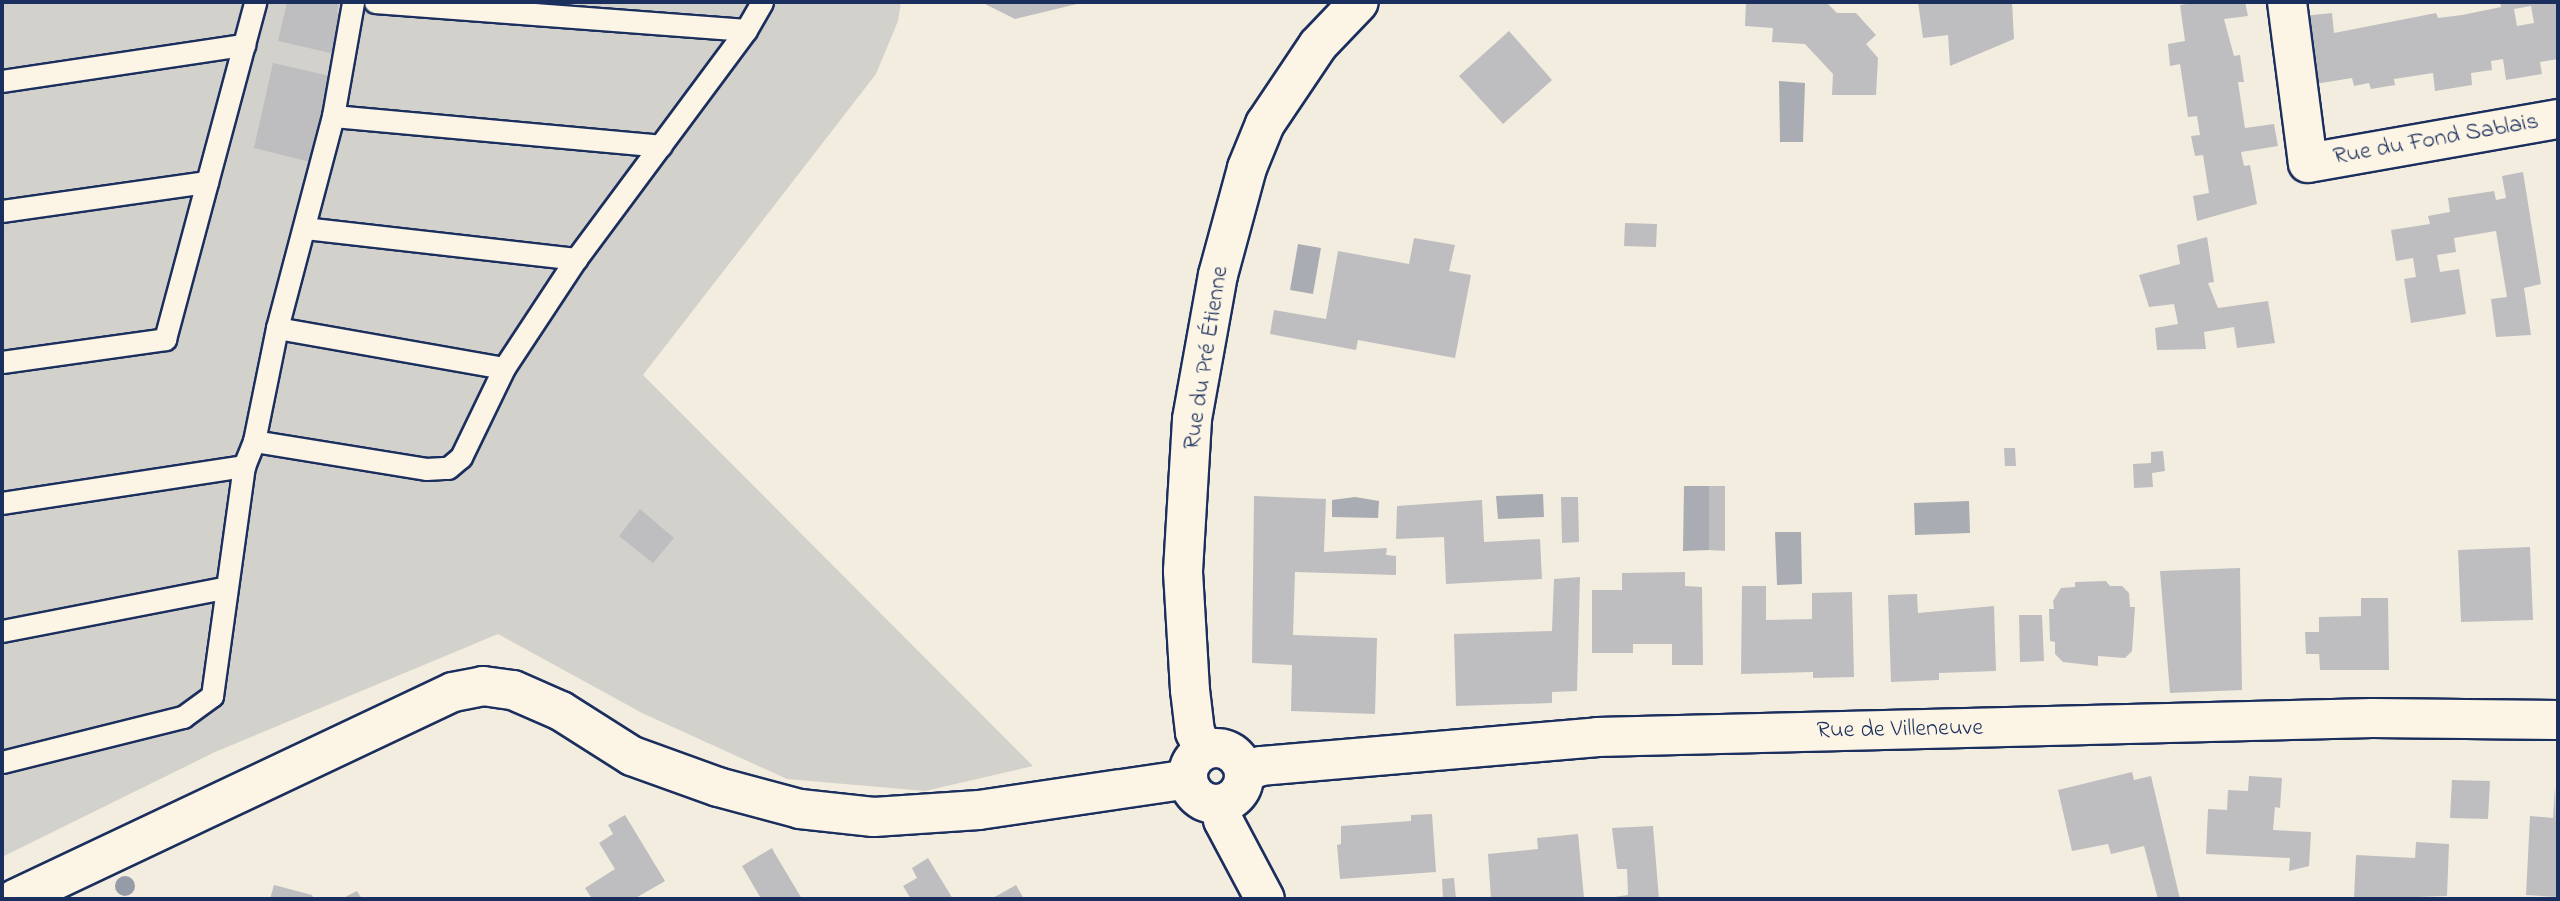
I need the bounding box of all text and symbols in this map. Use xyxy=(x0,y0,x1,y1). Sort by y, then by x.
street label: Rue du Fond Sablais xyxy=(2331,108,2541,172)
street label: Rue du Pré Étienne xyxy=(1178,264,1236,452)
street label: Rue de Villeneuve xyxy=(1817,714,1983,746)

